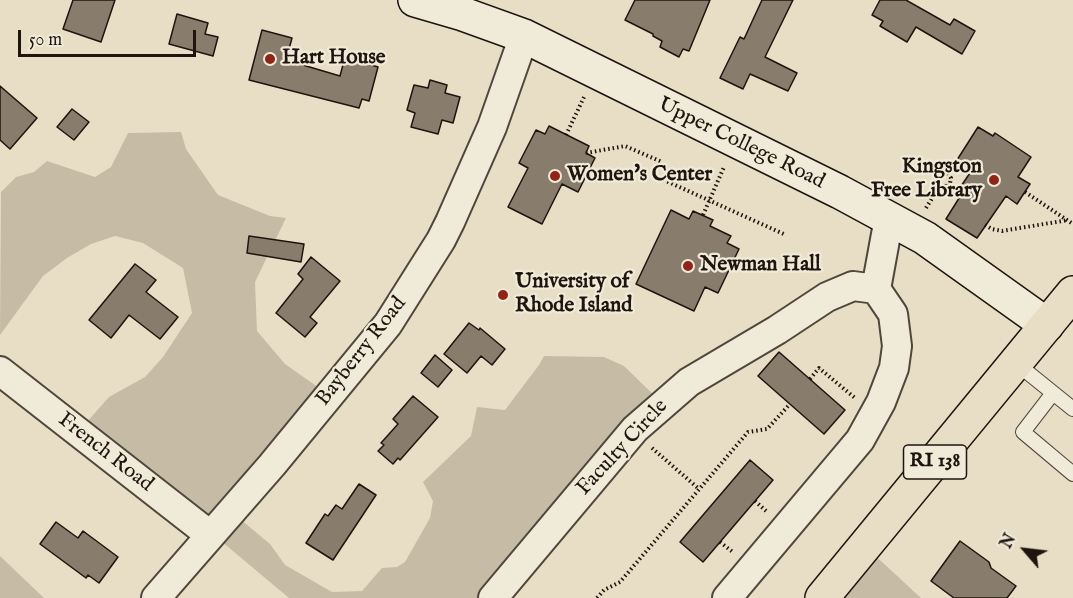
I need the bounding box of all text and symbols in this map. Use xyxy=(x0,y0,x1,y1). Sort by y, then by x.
scale bar xyxy=(21,18,200,56)
text: 50 m xyxy=(29,29,62,52)
place label: Hart House xyxy=(282,46,385,72)
marker: Hart House xyxy=(263,52,277,66)
street label: Upper College Road xyxy=(654,93,828,195)
place label: Kingston Free Library xyxy=(871,155,982,205)
place label: Women's Center xyxy=(567,163,712,189)
marker: Women's Center xyxy=(548,169,562,183)
marker: Kingston Free Library xyxy=(987,173,1001,187)
place label: Newman Hall xyxy=(700,253,821,279)
marker: Newman Hall xyxy=(681,259,695,273)
place label: University of Rhode Island xyxy=(515,270,632,320)
marker: University of Rhode Island xyxy=(496,288,510,302)
street label: Bayberry Road xyxy=(312,292,412,412)
street label: Faculty Circle xyxy=(572,395,674,501)
street label: French Road xyxy=(52,408,158,498)
road number: RI 138 xyxy=(904,445,966,479)
north arrow xyxy=(995,520,1055,580)
text: N xyxy=(997,531,1021,552)

